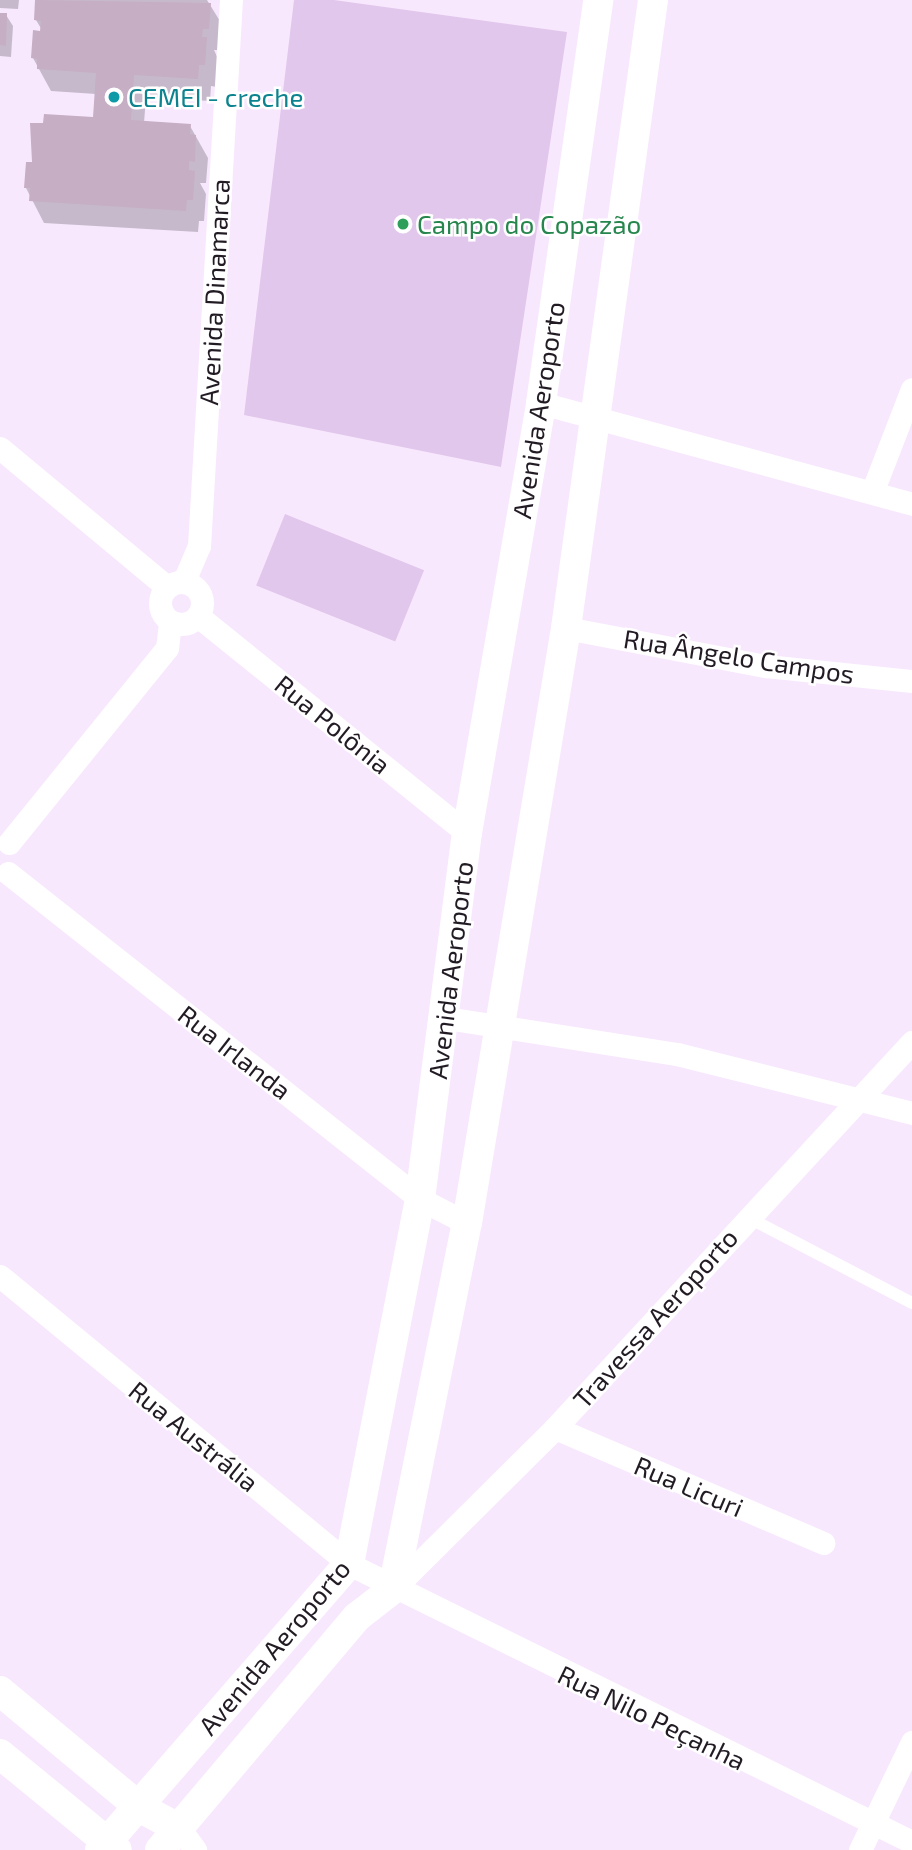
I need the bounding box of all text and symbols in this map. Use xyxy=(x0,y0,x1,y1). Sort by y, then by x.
place label: CEMEI - creche xyxy=(128,81,303,113)
marker: CEMEI - creche xyxy=(106,89,122,105)
street label: Avenida Dinamarca xyxy=(192,178,236,406)
place label: Campo do Copazão xyxy=(417,208,641,240)
marker: Campo do Copazão xyxy=(395,216,411,232)
street label: Avenida Aeroporto xyxy=(505,299,571,521)
street label: Rua Ângelo Campos xyxy=(621,622,857,690)
street label: Rua Polônia xyxy=(269,668,397,780)
street label: Avenida Aeroporto xyxy=(421,859,479,1081)
street label: Rua Irlanda xyxy=(172,998,298,1106)
street label: Travessa Aeroporto xyxy=(566,1222,744,1414)
street label: Rua Austrália xyxy=(123,1374,265,1498)
street label: Rua Licuri xyxy=(630,1449,748,1523)
street label: Avenida Aeroporto xyxy=(191,1553,357,1741)
street label: Rua Nilo Peçanha xyxy=(553,1658,751,1776)

